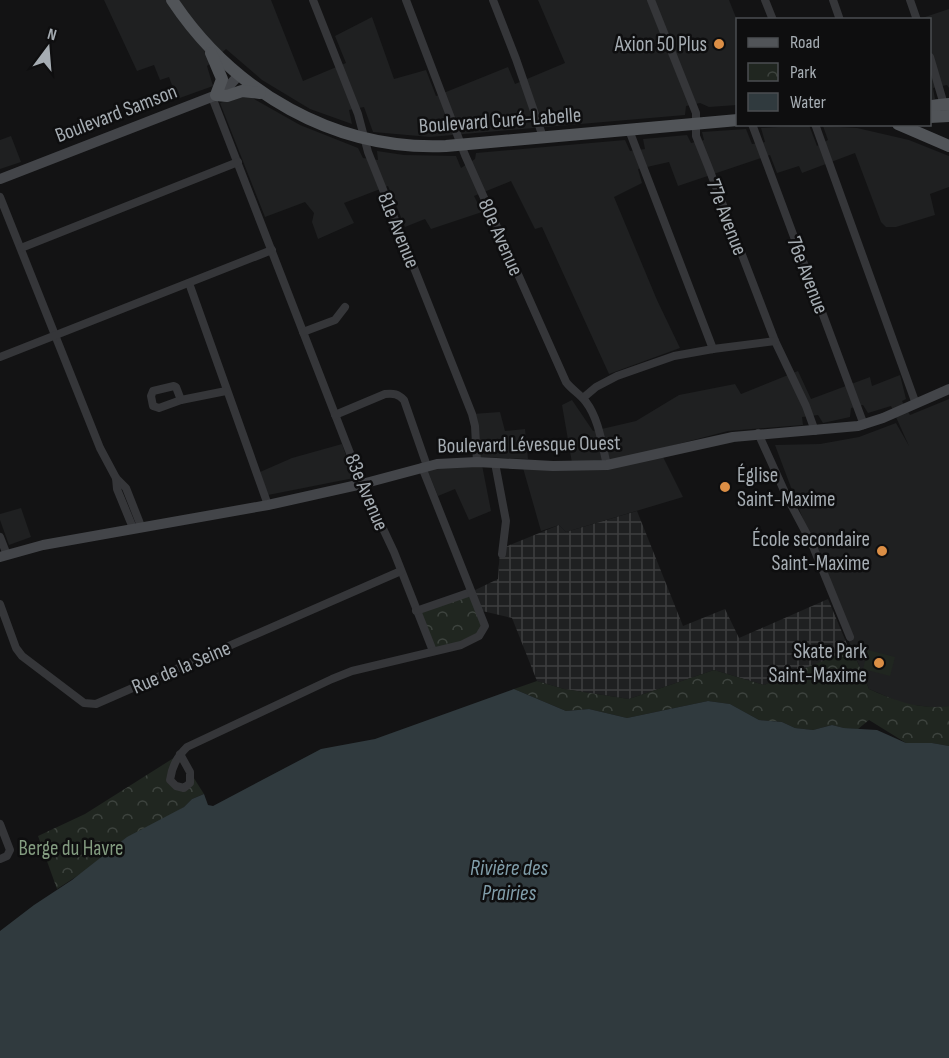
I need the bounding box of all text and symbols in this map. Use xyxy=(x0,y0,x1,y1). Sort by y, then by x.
north arrow xyxy=(18,18,78,78)
legend xyxy=(736,18,931,126)
text: N xyxy=(45,25,58,45)
place label: Axion 50 Plus xyxy=(614,32,707,57)
text: Road xyxy=(790,32,820,53)
marker: Axion 50 Plus xyxy=(712,37,726,51)
text: Park xyxy=(790,62,816,83)
street label: Boulevard Samson xyxy=(52,79,181,148)
text: Water xyxy=(790,92,826,113)
street label: Boulevard Curé-Labelle xyxy=(418,102,582,139)
street label: 77e Avenue xyxy=(701,175,752,259)
street label: 81e Avenue xyxy=(372,189,425,272)
street label: 80e Avenue xyxy=(473,195,529,280)
street label: 76e Avenue xyxy=(781,233,834,317)
street label: Boulevard Lévesque Ouest xyxy=(437,430,621,459)
street label: 83e Avenue xyxy=(339,450,394,534)
place label: Église Saint-Maxime xyxy=(737,463,836,512)
marker: Église Saint-Maxime xyxy=(718,480,732,494)
place label: École secondaire Saint-Maxime xyxy=(752,527,870,576)
marker: École secondaire Saint-Maxime xyxy=(875,544,889,558)
street label: Rue de la Seine xyxy=(128,635,234,699)
place label: Skate Park Saint-Maxime xyxy=(769,639,867,688)
marker: Skate Park Saint-Maxime xyxy=(872,656,886,670)
park label: Berge du Havre xyxy=(18,836,124,861)
water label: Rivière des Prairies xyxy=(470,855,548,907)

